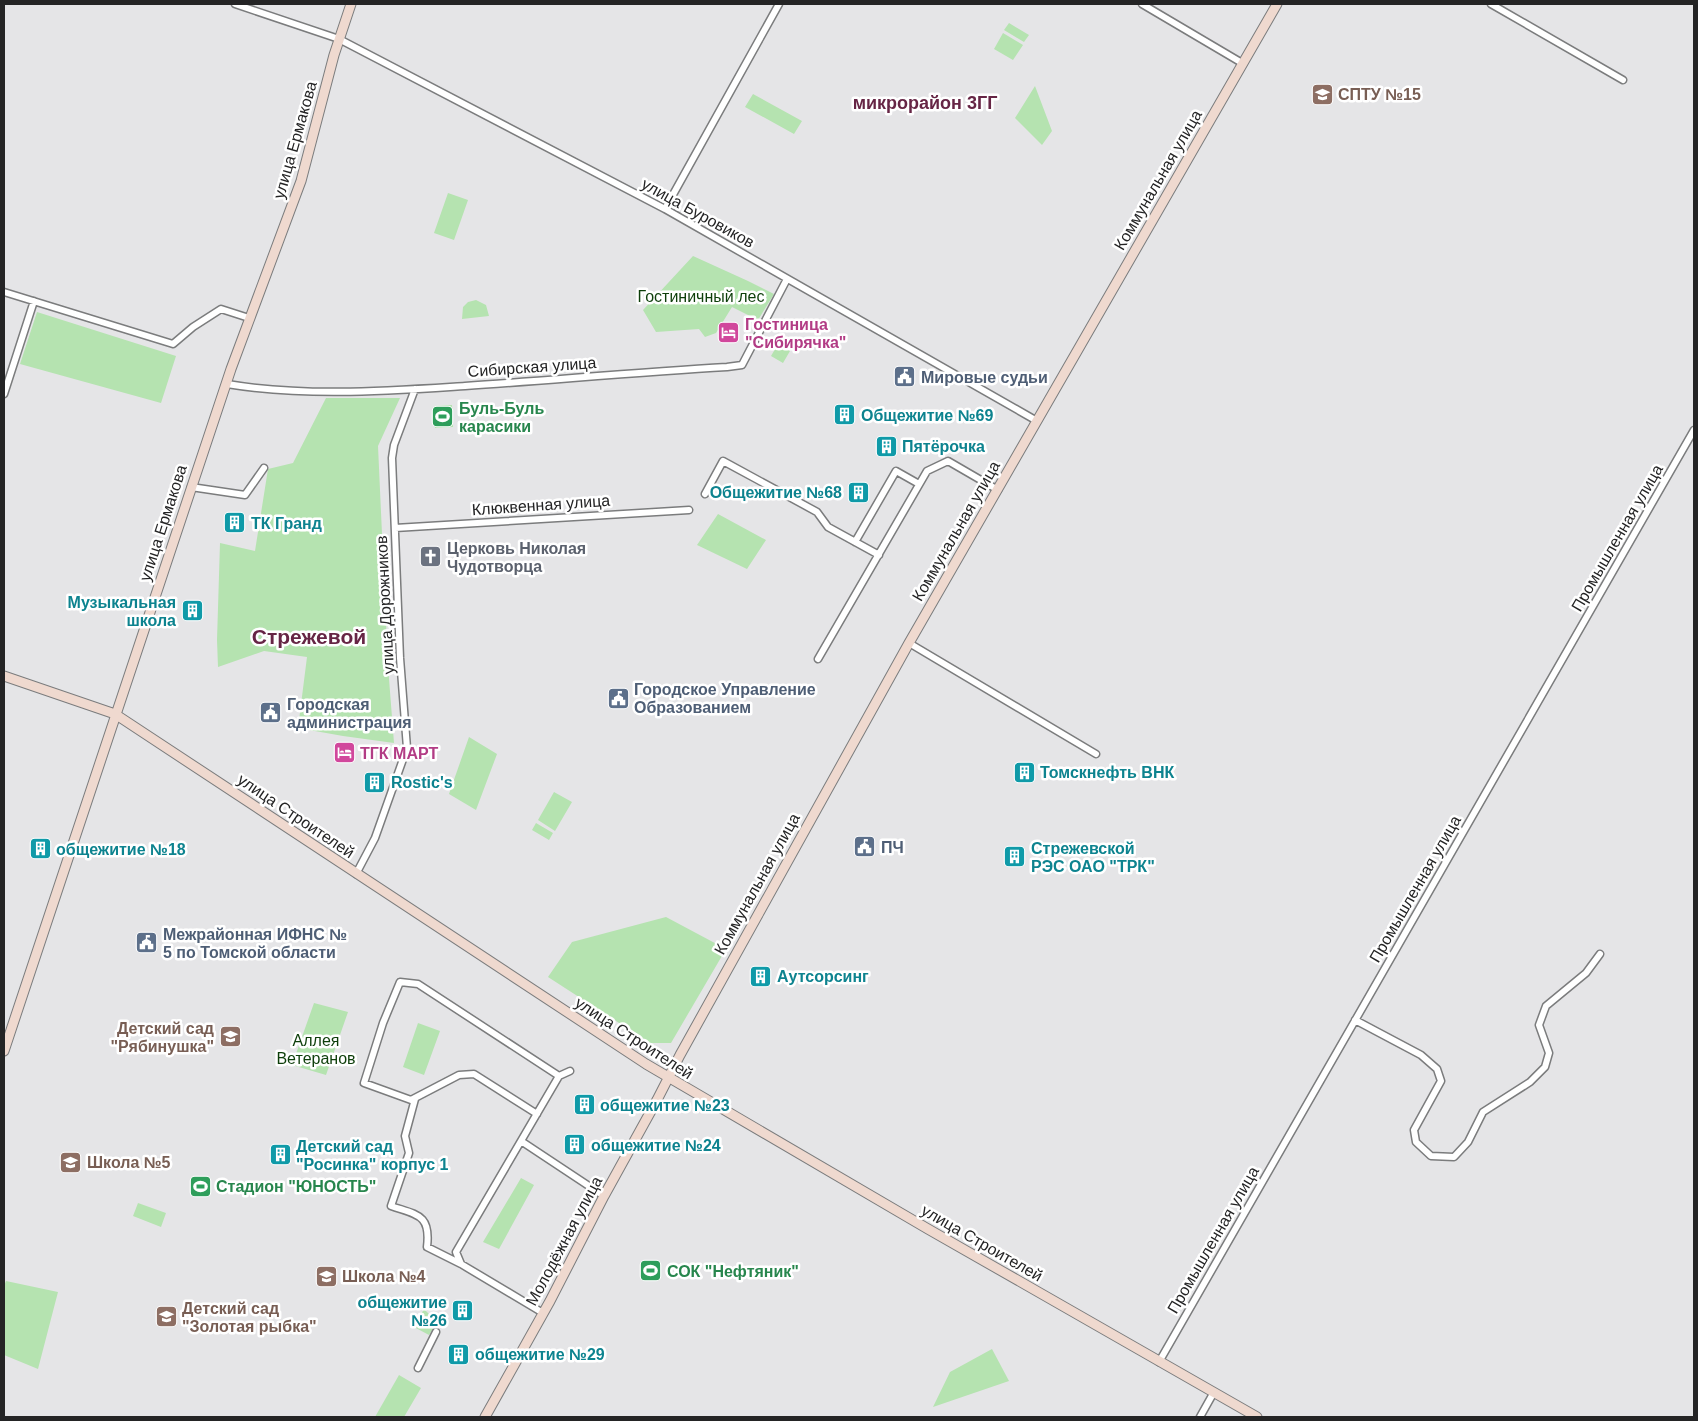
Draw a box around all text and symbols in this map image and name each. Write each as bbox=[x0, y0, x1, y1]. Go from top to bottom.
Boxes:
street label: улица Ермакова bbox=[270, 79, 320, 201]
school or university icon: СПТУ №15 bbox=[1310, 82, 1334, 106]
place label: СПТУ №15 bbox=[1338, 86, 1421, 103]
district label: микрорайон 3ГГ bbox=[853, 93, 997, 113]
street label: Коммунальная улица bbox=[1111, 107, 1205, 253]
street label: улица Буровиков bbox=[639, 175, 757, 251]
park label: Гостиничный лес bbox=[638, 288, 764, 305]
place label: Гостиница "Сибирячка" bbox=[745, 316, 846, 351]
hotel icon: Гостиница "Сибирячка" bbox=[717, 321, 741, 345]
street label: Сибирская улица bbox=[467, 354, 597, 380]
public building icon: Мировые судьи bbox=[893, 365, 917, 389]
place label: Мировые судьи bbox=[921, 369, 1048, 386]
place label: Буль-Буль карасики bbox=[459, 400, 544, 435]
building icon: Общежитие №69 bbox=[833, 403, 857, 427]
sports icon: Буль-Буль карасики bbox=[431, 405, 455, 429]
place label: Общежитие №69 bbox=[861, 407, 993, 424]
building icon: Пятёрочка bbox=[874, 434, 898, 458]
place label: Пятёрочка bbox=[902, 438, 985, 455]
street label: Коммунальная улица bbox=[909, 458, 1003, 604]
street label: Промышленная улица bbox=[1568, 462, 1666, 614]
street label: улица Ермакова bbox=[136, 463, 190, 583]
building icon: Общежитие №68 bbox=[846, 480, 870, 504]
place label: Общежитие №68 bbox=[710, 484, 842, 501]
street label: Клюквенная улица bbox=[471, 492, 611, 518]
building icon: ТК Гранд bbox=[223, 511, 247, 535]
place label: ТК Гранд bbox=[251, 515, 322, 532]
street label: улица Дорожников bbox=[373, 535, 397, 675]
place label: Церковь Николая Чудотворца bbox=[447, 540, 586, 575]
church icon: Церковь Николая Чудотворца bbox=[419, 545, 443, 569]
place label: Музыкальная школа bbox=[68, 594, 176, 629]
building icon: Музыкальная школа bbox=[180, 599, 204, 623]
district label: Стрежевой bbox=[252, 625, 366, 648]
place label: Городское Управление Образованием bbox=[634, 681, 816, 716]
public building icon: Городское Управление Образованием bbox=[606, 686, 630, 710]
place label: Городская администрация bbox=[287, 696, 412, 731]
public building icon: Городская администрация bbox=[259, 701, 283, 725]
hotel icon: ТГК МАРТ bbox=[332, 741, 356, 765]
place label: ТГК МАРТ bbox=[360, 745, 438, 762]
building icon: Томскнефть ВНК bbox=[1012, 760, 1036, 784]
place label: Томскнефть ВНК bbox=[1040, 764, 1174, 781]
building icon: Rostic's bbox=[363, 770, 387, 794]
street label: улица Строителей bbox=[235, 771, 357, 861]
place label: Rostic's bbox=[391, 774, 453, 791]
street label: Коммунальная улица bbox=[711, 810, 803, 957]
street label: Промышленная улица bbox=[1366, 813, 1464, 965]
public building icon: ПЧ bbox=[853, 835, 877, 859]
building icon: общежитие №18 bbox=[28, 837, 52, 861]
place label: ПЧ bbox=[881, 839, 904, 856]
place label: Стрежевской РЭС ОАО "ТРК" bbox=[1031, 840, 1155, 875]
place label: общежитие №18 bbox=[56, 841, 186, 858]
building icon: Стрежевской РЭС ОАО "ТРК" bbox=[1003, 845, 1027, 869]
place label: Межрайонная ИФНС № 5 по Томской области bbox=[163, 926, 347, 961]
public building icon: Межрайонная ИФНС № 5 по Томской области bbox=[135, 931, 159, 955]
building icon: Аутсорсинг bbox=[749, 964, 773, 988]
place label: Аутсорсинг bbox=[777, 968, 869, 985]
street label: улица Строителей bbox=[572, 994, 696, 1082]
place label: Детский сад "Рябинушка" bbox=[111, 1020, 214, 1055]
school or university icon: Детский сад "Рябинушка" bbox=[218, 1025, 242, 1049]
park label: Аллея Ветеранов bbox=[276, 1032, 356, 1067]
building icon: общежитие №23 bbox=[572, 1093, 596, 1117]
place label: общежитие №23 bbox=[600, 1097, 730, 1114]
building icon: общежитие №24 bbox=[563, 1133, 587, 1157]
place label: общежитие №24 bbox=[591, 1137, 721, 1154]
place label: Детский сад "Росинка" корпус 1 bbox=[296, 1138, 449, 1173]
building icon: Детский сад "Росинка" корпус 1 bbox=[268, 1143, 292, 1167]
school or university icon: Школа №5 bbox=[59, 1150, 83, 1174]
place label: Школа №5 bbox=[87, 1154, 171, 1171]
street label: Промышленная улица bbox=[1164, 1164, 1262, 1316]
street label: Молодёжная улица bbox=[523, 1173, 605, 1309]
sports icon: Стадион "ЮНОСТЬ" bbox=[188, 1174, 212, 1198]
place label: Стадион "ЮНОСТЬ" bbox=[216, 1178, 376, 1195]
street label: улица Строителей bbox=[919, 1201, 1045, 1285]
sports icon: СОК "Нефтяник" bbox=[639, 1259, 663, 1283]
place label: СОК "Нефтяник" bbox=[667, 1263, 799, 1280]
school or university icon: Школа №4 bbox=[314, 1264, 338, 1288]
place label: Школа №4 bbox=[342, 1268, 426, 1285]
place label: общежитие №26 bbox=[357, 1294, 447, 1329]
building icon: общежитие №26 bbox=[451, 1299, 475, 1323]
place label: Детский сад "Золотая рыбка" bbox=[182, 1300, 317, 1335]
school or university icon: Детский сад "Золотая рыбка" bbox=[154, 1305, 178, 1329]
building icon: общежитие №29 bbox=[447, 1342, 471, 1366]
place label: общежитие №29 bbox=[475, 1346, 605, 1363]

